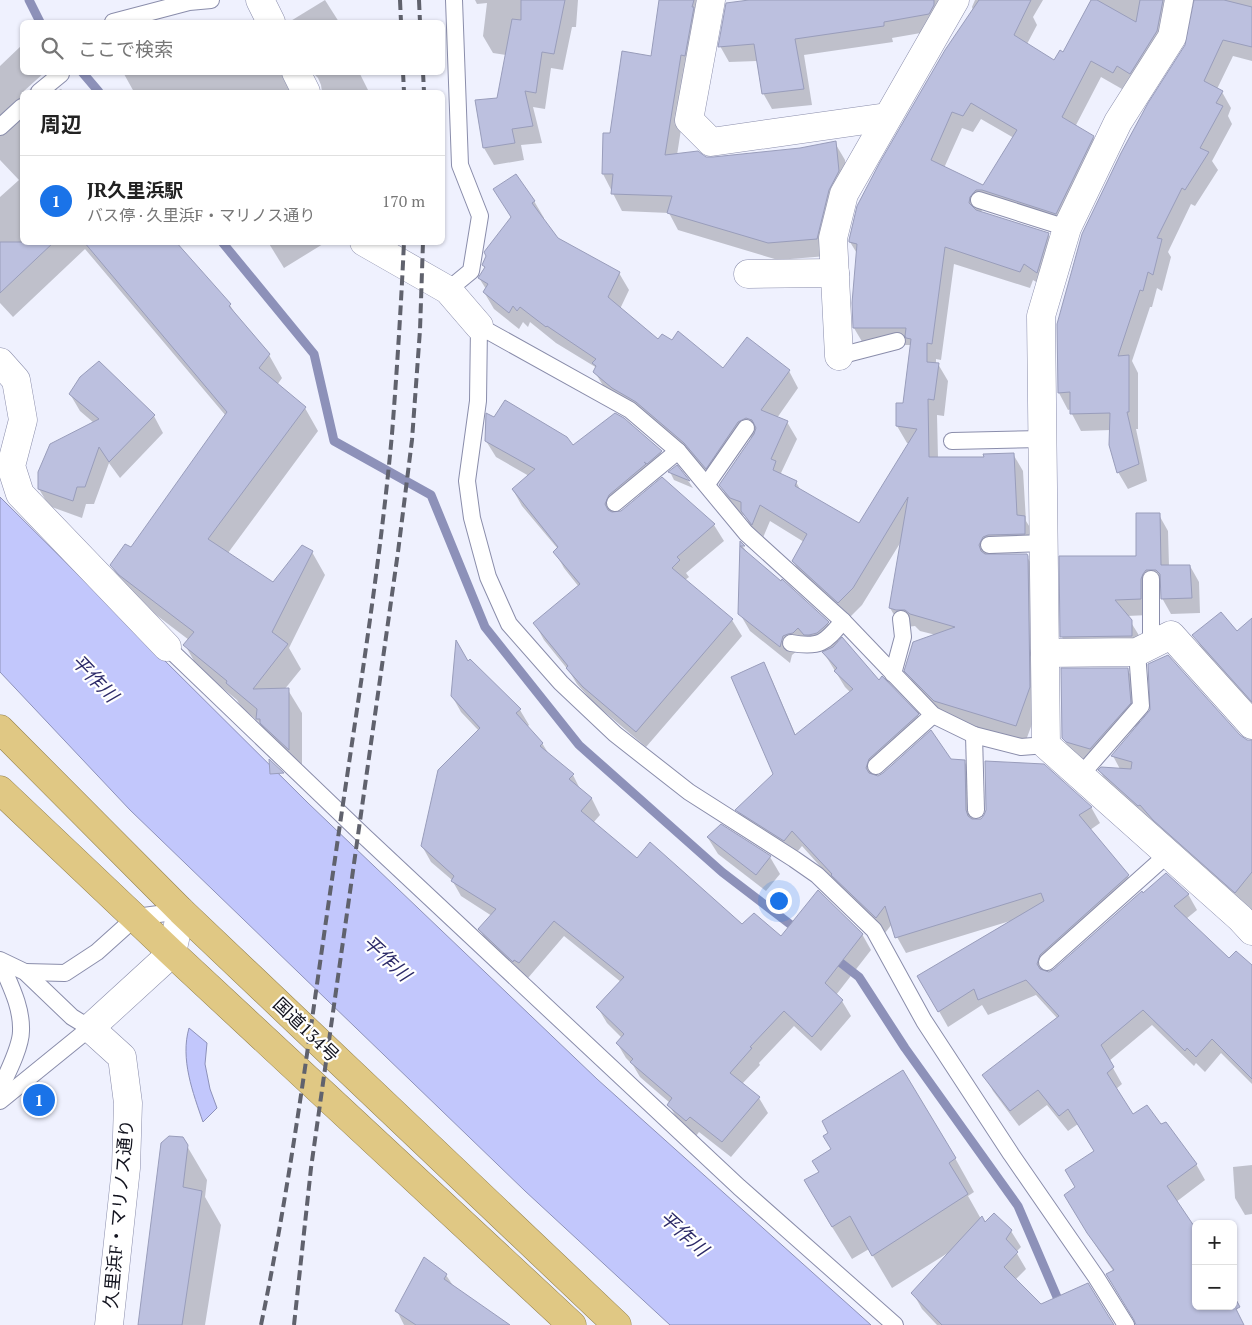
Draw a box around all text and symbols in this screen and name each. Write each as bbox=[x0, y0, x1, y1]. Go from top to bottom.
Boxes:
search box bbox=[20, 20, 445, 75]
icon: search bbox=[38, 34, 66, 62]
text: ここで検索 bbox=[78, 36, 173, 61]
text: 周辺 bbox=[40, 110, 82, 138]
text: JR久里浜駅 bbox=[87, 177, 183, 202]
text: 1 bbox=[51, 190, 61, 212]
text: 170 m bbox=[382, 190, 425, 212]
text: バス停 · 久里浜F・マリノス通り bbox=[87, 204, 315, 226]
water label: 平作川 bbox=[67, 648, 126, 708]
your location bbox=[766, 888, 792, 914]
water label: 平作川 bbox=[358, 929, 418, 988]
street label: 国道134号 bbox=[269, 992, 345, 1067]
pin: 1 bbox=[23, 1081, 55, 1119]
street label: 久里浜F・マリノス通り bbox=[98, 1118, 138, 1309]
water label: 平作川 bbox=[655, 1204, 715, 1262]
map controls bbox=[1192, 1220, 1237, 1310]
button: + bbox=[1192, 1220, 1237, 1265]
button: − bbox=[1192, 1265, 1237, 1310]

